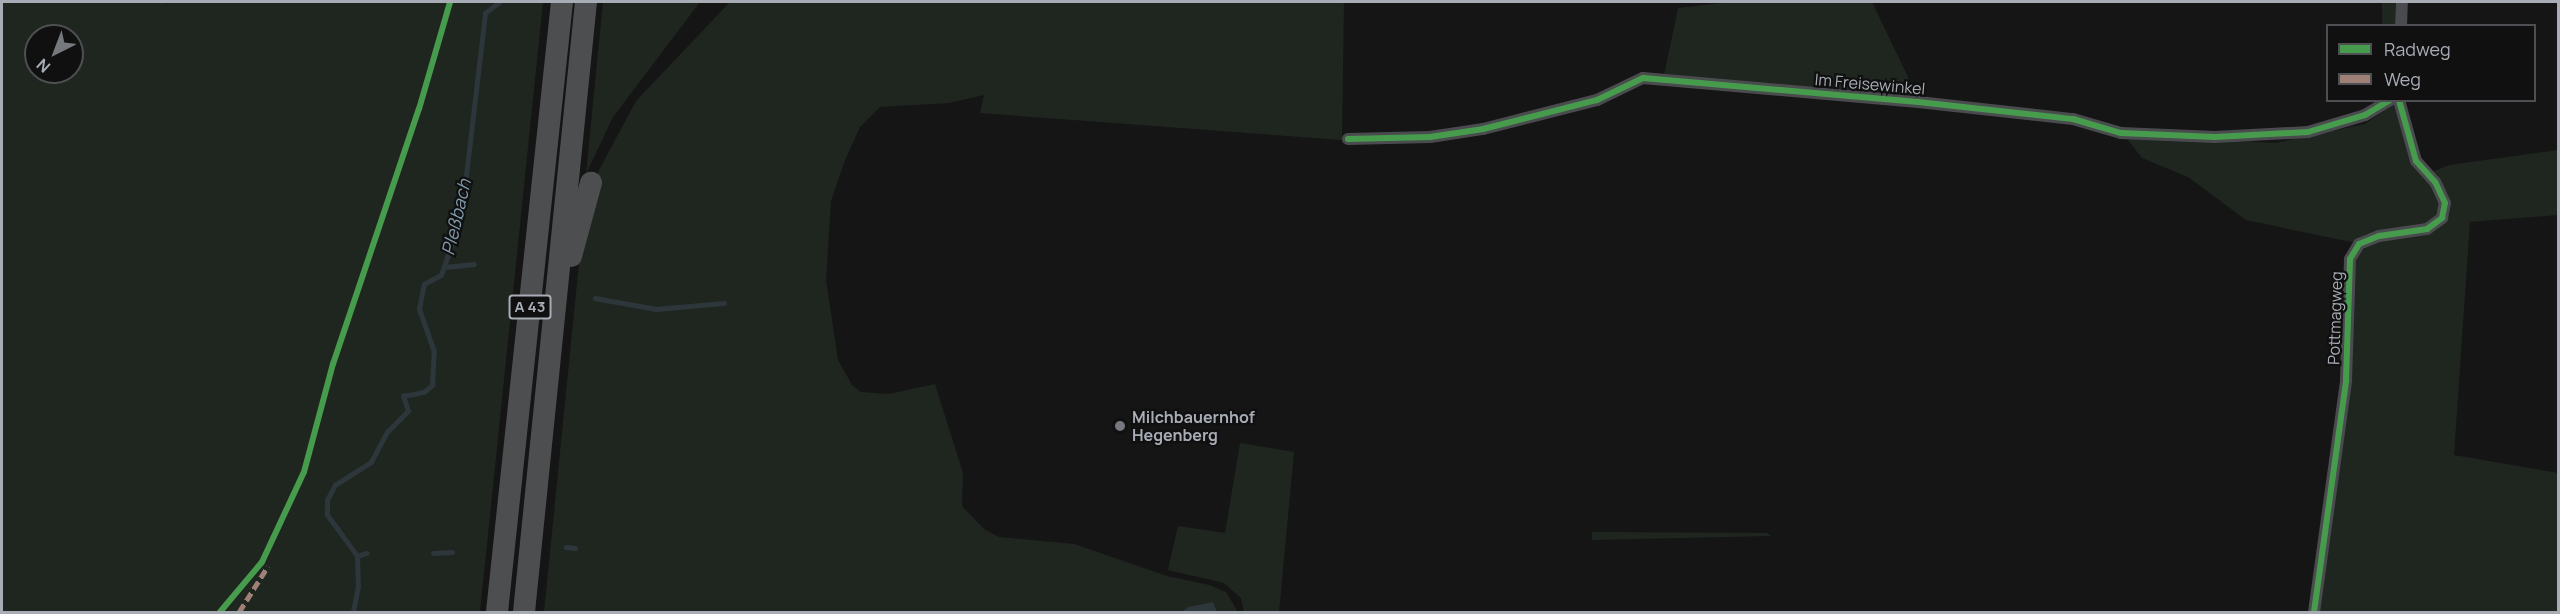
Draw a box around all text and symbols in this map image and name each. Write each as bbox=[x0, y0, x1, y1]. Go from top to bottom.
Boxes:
north arrow bbox=[24, 24, 84, 84]
legend bbox=[2326, 24, 2536, 102]
text: Radweg bbox=[2384, 37, 2451, 61]
text: N bbox=[32, 54, 55, 78]
text: Weg bbox=[2384, 67, 2421, 91]
street label: Im Freisewinkel bbox=[1814, 70, 1926, 98]
water label: Pleßbach bbox=[437, 177, 475, 257]
street label: Pottmagweg bbox=[2324, 271, 2346, 365]
road number: A 43 bbox=[508, 295, 552, 319]
place label: Milchbauernhof Hegenberg bbox=[1132, 407, 1255, 445]
marker: Milchbauernhof Hegenberg bbox=[1113, 419, 1127, 433]

